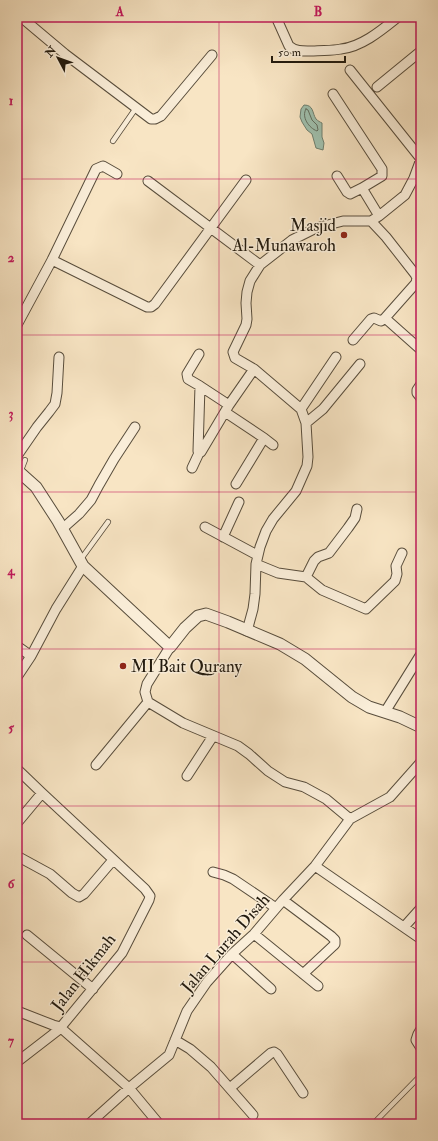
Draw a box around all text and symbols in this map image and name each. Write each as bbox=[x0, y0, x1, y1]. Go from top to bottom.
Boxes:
text: A bbox=[115, 4, 125, 20]
text: B bbox=[314, 4, 322, 20]
north arrow bbox=[38, 38, 78, 78]
scale bar bbox=[272, 38, 345, 64]
text: N bbox=[42, 43, 60, 61]
text: 50 m bbox=[278, 45, 302, 60]
text: 1 bbox=[9, 93, 14, 109]
place label: Masjid Al-Munawaroh bbox=[231, 215, 337, 256]
marker: Masjid Al-Munawaroh bbox=[339, 230, 349, 240]
text: 2 bbox=[8, 250, 15, 266]
text: 3 bbox=[9, 406, 14, 422]
text: 4 bbox=[6, 563, 15, 579]
place label: MI Bait Qurany bbox=[131, 656, 243, 678]
marker: MI Bait Qurany bbox=[118, 661, 128, 671]
text: 5 bbox=[8, 720, 14, 736]
text: 6 bbox=[8, 876, 16, 892]
street label: Jalan Lurah Disah bbox=[176, 889, 275, 999]
street label: Jalan Hikmah bbox=[46, 929, 121, 1017]
text: 7 bbox=[8, 1033, 15, 1049]

